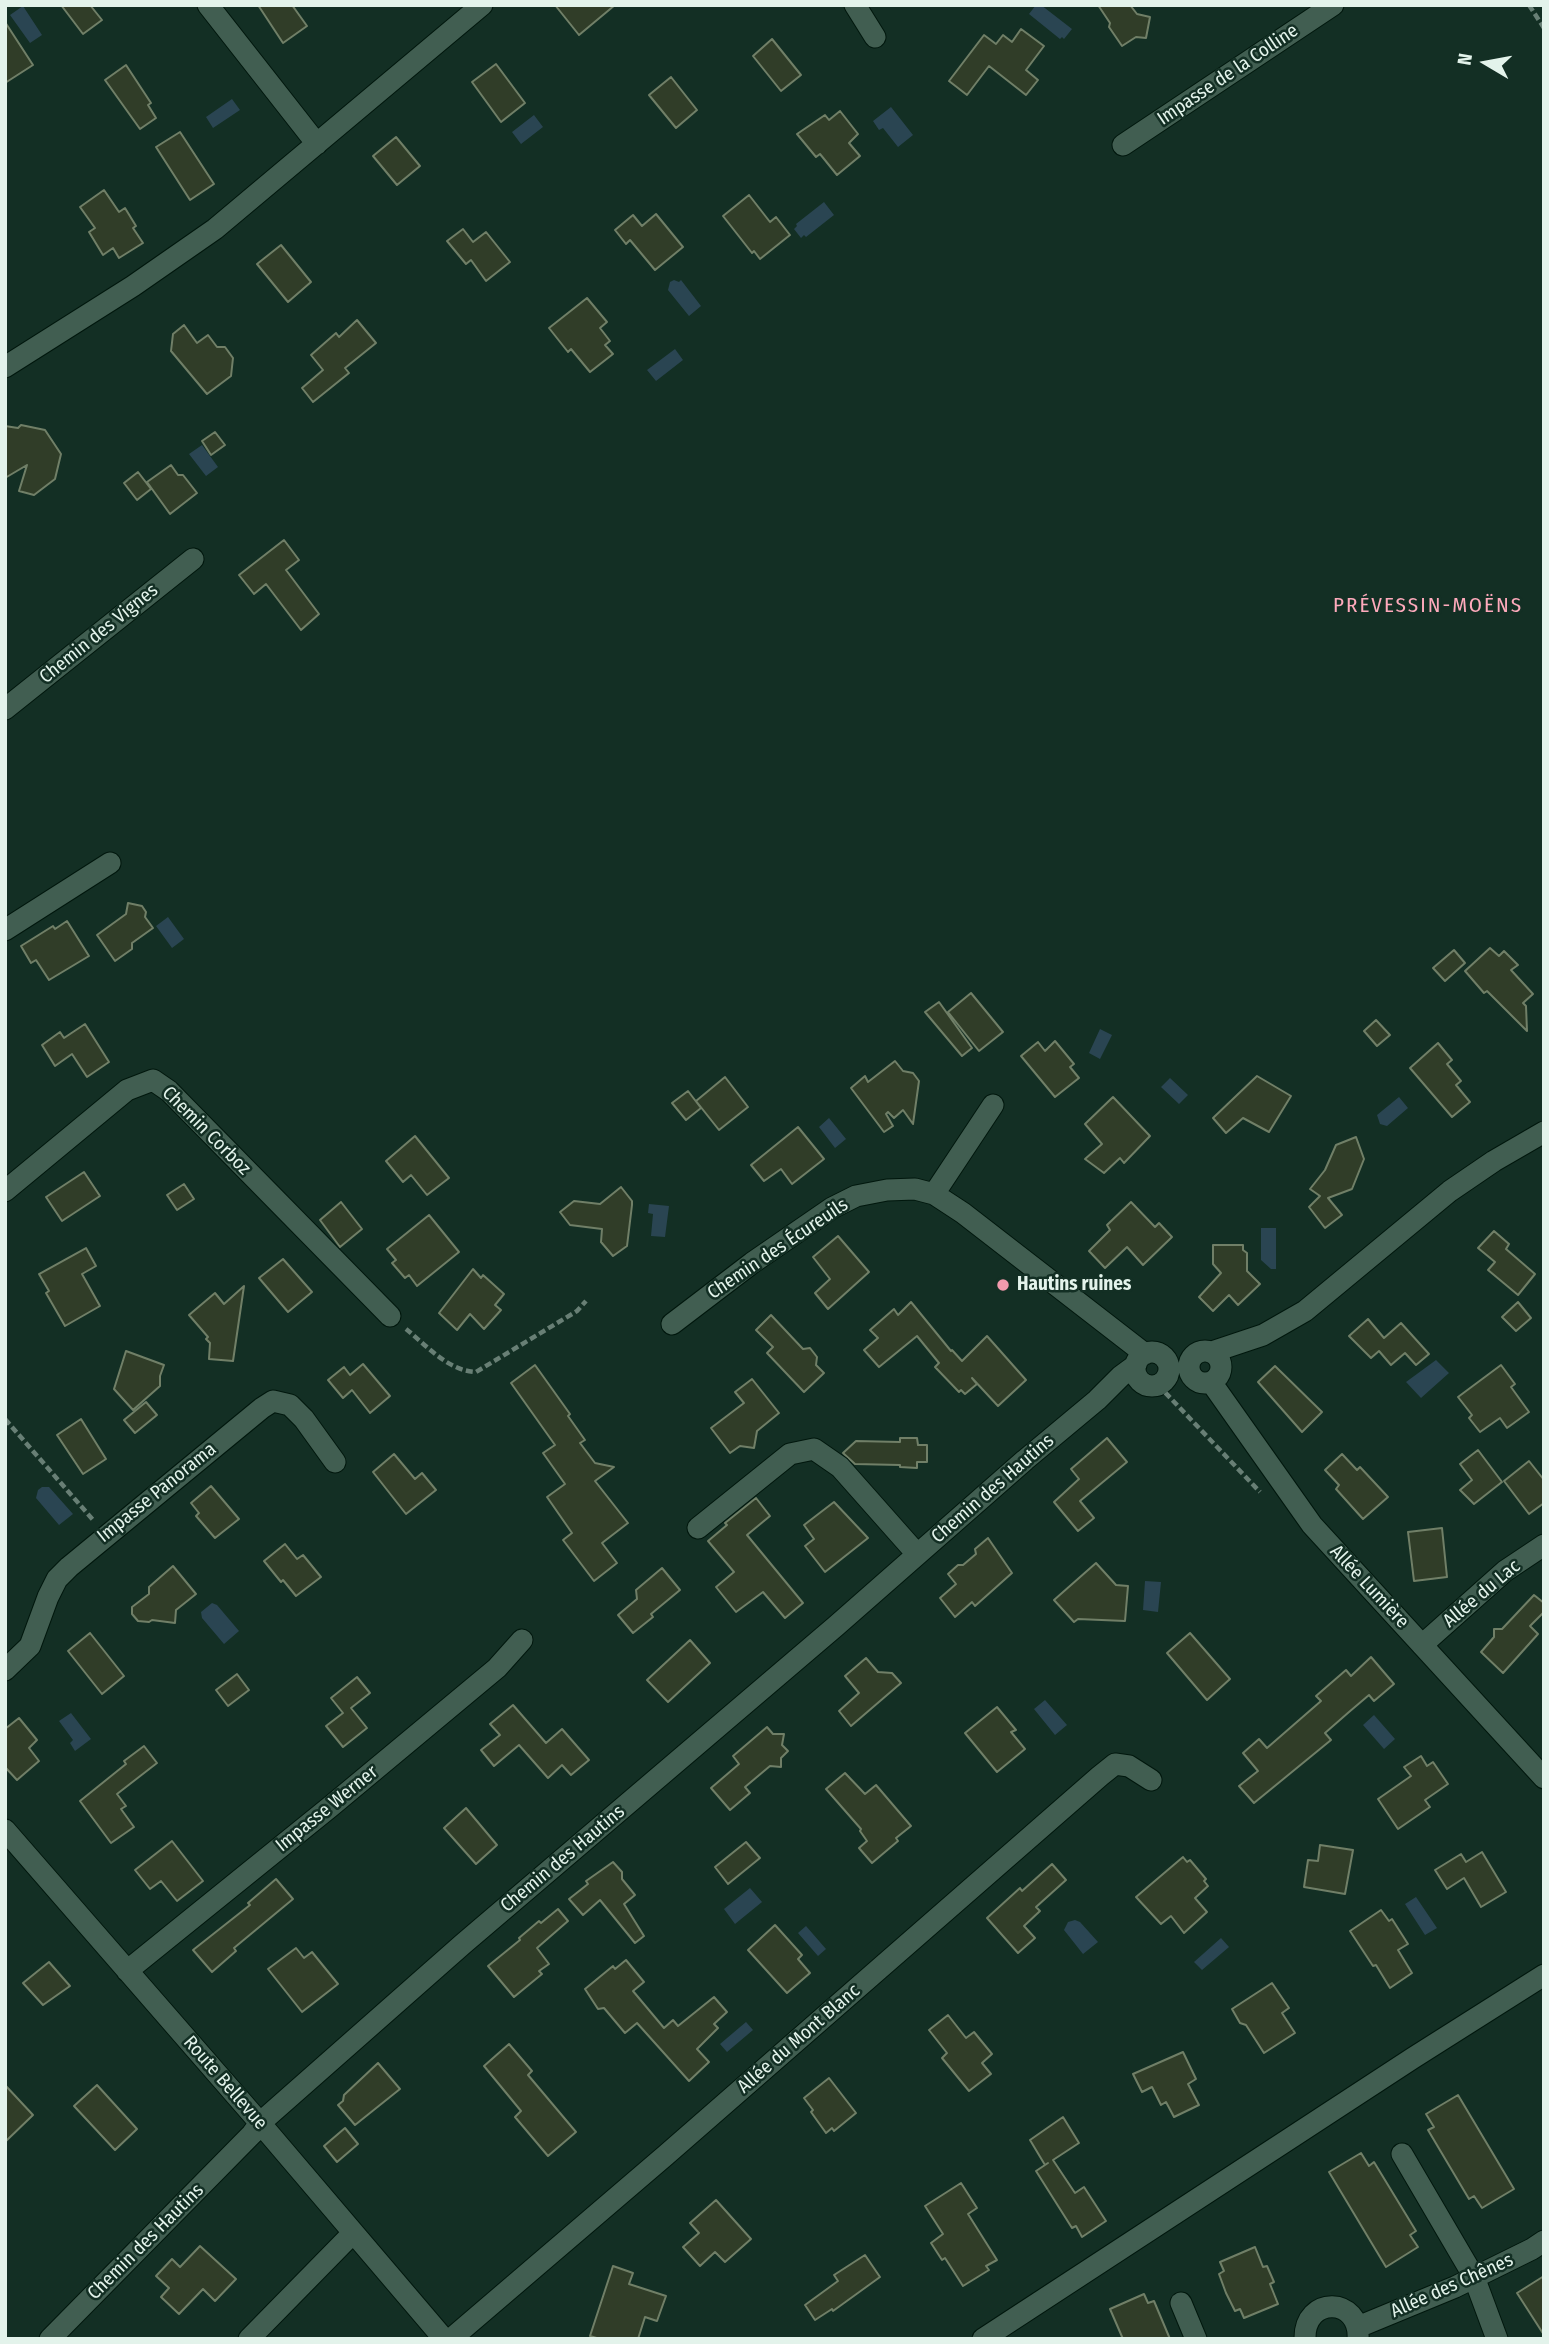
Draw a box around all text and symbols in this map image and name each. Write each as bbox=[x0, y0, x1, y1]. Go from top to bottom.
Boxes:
street label: Impasse de la Colline bbox=[1153, 19, 1303, 131]
north arrow bbox=[1451, 28, 1521, 98]
text: N bbox=[1453, 52, 1477, 67]
street label: Chemin des Vignes bbox=[35, 579, 163, 689]
district label: PRÉVESSIN-MOËNS bbox=[1335, 593, 1521, 619]
street label: Chemin Corboz bbox=[157, 1082, 255, 1180]
street label: Chemin des Écureuils bbox=[703, 1194, 853, 1304]
place label: Hautins ruines bbox=[1017, 1274, 1131, 1296]
marker: Hautins ruines bbox=[995, 1277, 1011, 1293]
street label: Chemin des Hautins bbox=[927, 1430, 1059, 1548]
street label: Impasse Panorama bbox=[93, 1438, 221, 1548]
street label: Allée Lumière bbox=[1325, 1541, 1413, 1633]
street label: Allée du Lac bbox=[1439, 1555, 1525, 1633]
street label: Impasse Werner bbox=[271, 1761, 383, 1857]
street label: Chemin des Hautins bbox=[496, 1801, 630, 1917]
street label: Allée du Mont Blanc bbox=[733, 1980, 865, 2098]
street label: Route Bellevue bbox=[178, 2032, 272, 2134]
street label: Chemin des Hautins bbox=[83, 2179, 209, 2305]
street label: Allée des Chênes bbox=[1387, 2249, 1517, 2323]

